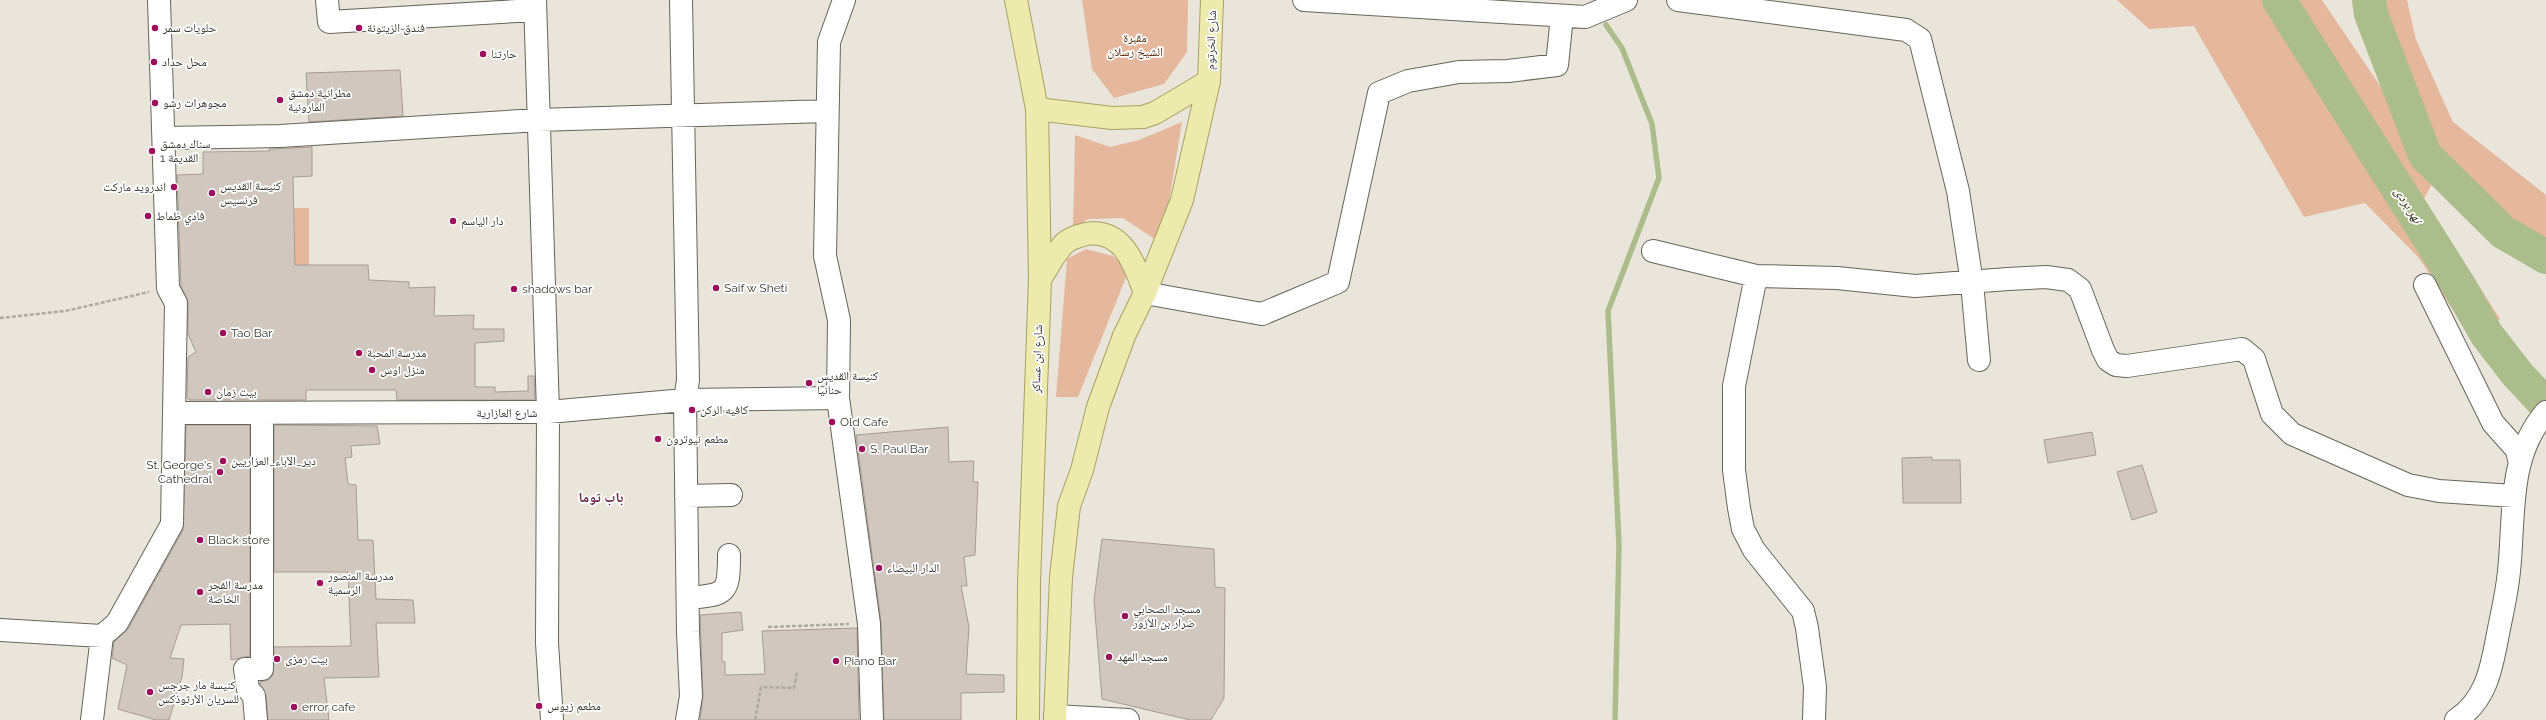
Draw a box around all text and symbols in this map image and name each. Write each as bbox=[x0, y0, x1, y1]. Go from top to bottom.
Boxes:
street label: شارع الخرتوم bbox=[1203, 10, 1220, 70]
place label: حلويات سمر bbox=[162, 21, 217, 35]
place label: فندق الزيتونة bbox=[367, 21, 425, 35]
marker: حلويات سمر bbox=[150, 23, 160, 33]
marker: فندق الزيتونة bbox=[354, 23, 364, 33]
park label: مقبرة الشيخ رسلان bbox=[1107, 31, 1163, 59]
place label: حارتنا bbox=[491, 47, 517, 61]
marker: حارتنا bbox=[478, 49, 488, 59]
place label: محل حداد bbox=[162, 55, 207, 69]
marker: محل حداد bbox=[149, 57, 159, 67]
place label: مطرانية دمشق المارونية bbox=[288, 86, 351, 114]
marker: مطرانية دمشق المارونية bbox=[275, 95, 285, 105]
place label: مجوهرات رشو bbox=[163, 96, 226, 110]
marker: مجوهرات رشو bbox=[150, 98, 160, 108]
place label: سناك دمشق القديمة 1 bbox=[160, 137, 210, 165]
marker: سناك دمشق القديمة 1 bbox=[147, 146, 157, 156]
place label: كنيسة القديس فرنسيس bbox=[220, 179, 281, 207]
place label: اندرويد ماركت bbox=[103, 180, 166, 194]
marker: اندرويد ماركت bbox=[169, 182, 179, 192]
water label: نهر بردى bbox=[2391, 185, 2427, 228]
marker: كنيسة القديس فرنسيس bbox=[207, 188, 217, 198]
place label: فادي ظماط bbox=[156, 209, 205, 226]
marker: فادي ظماط bbox=[143, 211, 153, 221]
place label: دار الياسم bbox=[461, 214, 504, 229]
marker: دار الياسم bbox=[448, 216, 458, 226]
place label: Saif w Sheti bbox=[724, 281, 787, 295]
place label: shadows bar bbox=[522, 282, 593, 296]
marker: Saif w Sheti bbox=[711, 283, 721, 293]
marker: shadows bar bbox=[509, 284, 519, 294]
street label: شارع ابن عساكر bbox=[1029, 324, 1046, 395]
place label: Tao Bar bbox=[231, 326, 273, 340]
marker: Tao Bar bbox=[218, 328, 228, 338]
place label: مدرسة المحبة bbox=[367, 346, 426, 360]
marker: مدرسة المحبة bbox=[354, 348, 364, 358]
place label: منزل اوس bbox=[380, 363, 425, 377]
marker: منزل اوس bbox=[367, 365, 377, 375]
place label: كنيسة القديس حنانيا bbox=[817, 369, 878, 397]
marker: كنيسة القديس حنانيا bbox=[804, 378, 814, 388]
place label: بيت زمان bbox=[216, 385, 257, 399]
marker: بيت زمان bbox=[203, 387, 213, 397]
place label: كافيه الركن bbox=[700, 403, 748, 417]
marker: كافيه الركن bbox=[687, 405, 697, 415]
street label: شارع العازارية bbox=[477, 406, 538, 421]
place label: Old Cafe bbox=[840, 415, 888, 429]
marker: Old Cafe bbox=[827, 417, 837, 427]
place label: مطعم نيوترون bbox=[666, 432, 728, 447]
marker: مطعم نيوترون bbox=[653, 434, 663, 444]
place label: S. Paul Bar bbox=[870, 442, 929, 456]
marker: S. Paul Bar bbox=[857, 444, 867, 454]
place label: دير_الآباء_العزاريين bbox=[231, 454, 316, 468]
marker: دير_الآباء_العزاريين bbox=[218, 456, 228, 466]
place label: St. George's Cathedral bbox=[146, 458, 213, 486]
marker: St. George's Cathedral bbox=[215, 467, 225, 477]
district label: باب توما bbox=[579, 489, 624, 506]
place label: Black store bbox=[208, 533, 270, 547]
marker: Black store bbox=[195, 535, 205, 545]
place label: الدار البيضاء bbox=[887, 561, 940, 575]
marker: الدار البيضاء bbox=[874, 563, 884, 573]
place label: مدرسة المنصور الرسمية bbox=[327, 569, 394, 597]
place label: مدرسة الفجر الخاصة bbox=[207, 578, 263, 606]
marker: مدرسة المنصور الرسمية bbox=[315, 578, 325, 588]
marker: مدرسة الفجر الخاصة bbox=[195, 587, 205, 597]
place label: مسجد الصحابي ضرار بن الأزور bbox=[1132, 602, 1200, 630]
marker: مسجد الصحابي ضرار بن الأزور bbox=[1120, 611, 1130, 621]
place label: مسجد المهد bbox=[1117, 650, 1168, 664]
place label: بيت رمزى bbox=[285, 652, 328, 666]
marker: مسجد المهد bbox=[1104, 652, 1114, 662]
marker: بيت رمزى bbox=[272, 654, 282, 664]
place label: Piano Bar bbox=[844, 654, 897, 668]
marker: Piano Bar bbox=[831, 656, 841, 666]
place label: كنيسة مار جرجس للسريان الأرثوذكس bbox=[158, 678, 239, 706]
marker: كنيسة مار جرجس للسريان الأرثوذكس bbox=[145, 687, 155, 697]
place label: مطعم زيوس bbox=[547, 699, 601, 714]
place label: error cafe bbox=[302, 700, 355, 714]
marker: مطعم زيوس bbox=[534, 701, 544, 711]
marker: error cafe bbox=[289, 702, 299, 712]

